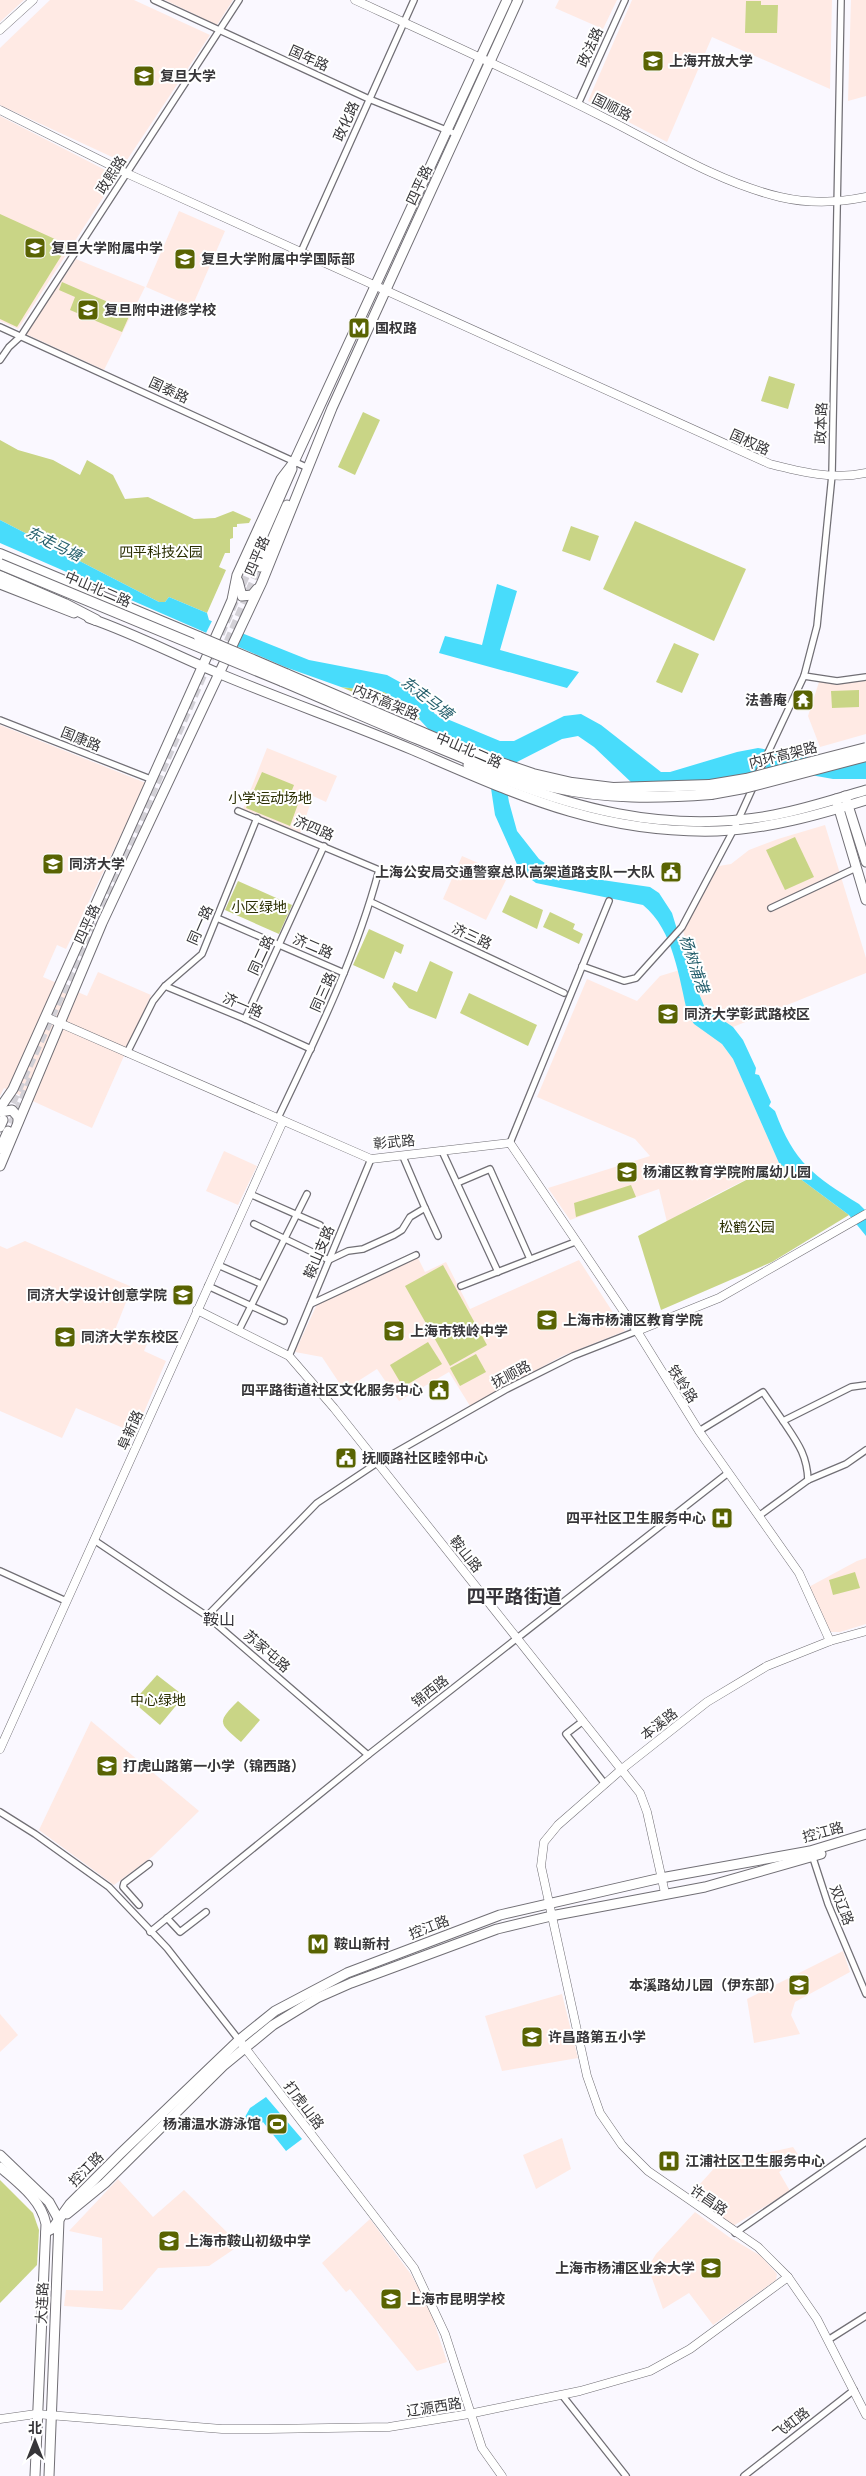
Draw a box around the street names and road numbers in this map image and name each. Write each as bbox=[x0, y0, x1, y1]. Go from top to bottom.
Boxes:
street label: 政法路 bbox=[574, 25, 606, 69]
street label: 国年路 bbox=[287, 42, 331, 74]
street label: 国顺路 bbox=[590, 90, 634, 124]
street label: 政化路 bbox=[330, 99, 362, 143]
street label: 政熙路 bbox=[93, 153, 129, 197]
street label: 四平路 bbox=[403, 163, 435, 207]
street label: 国泰路 bbox=[147, 374, 191, 406]
street label: 政本路 bbox=[812, 402, 830, 444]
street label: 国权路 bbox=[728, 426, 772, 458]
street label: 四平路 bbox=[241, 534, 273, 578]
street label: 中山北二路 bbox=[63, 568, 133, 610]
street label: 内环高架路 bbox=[351, 681, 421, 723]
street label: 国康路 bbox=[59, 724, 103, 754]
street label: 中山北二路 bbox=[434, 729, 504, 771]
street label: 内环高架路 bbox=[747, 739, 819, 771]
street label: 济四路 bbox=[292, 812, 336, 844]
street label: 四平路 bbox=[71, 902, 103, 946]
street label: 同一路 bbox=[184, 903, 216, 947]
street label: 济三路 bbox=[450, 920, 494, 952]
street label: 济二路 bbox=[291, 930, 335, 962]
street label: 同二路 bbox=[245, 933, 277, 977]
street label: 同三路 bbox=[307, 970, 339, 1014]
street label: 济一路 bbox=[221, 989, 265, 1021]
street label: 彰武路 bbox=[372, 1132, 416, 1152]
street label: 鞍山支路 bbox=[301, 1223, 337, 1281]
street label: 抚顺路 bbox=[489, 1357, 533, 1391]
street label: 铁岭路 bbox=[665, 1362, 701, 1406]
street label: 阜新路 bbox=[114, 1408, 146, 1452]
street label: 鞍山路 bbox=[447, 1533, 485, 1575]
street label: 苏家屯路 bbox=[241, 1627, 293, 1675]
street label: 锦西路 bbox=[409, 1672, 451, 1710]
street label: 本溪路 bbox=[638, 1705, 680, 1743]
street label: 控江路 bbox=[801, 1819, 845, 1845]
street label: 双辽路 bbox=[827, 1883, 857, 1927]
street label: 控江路 bbox=[407, 1912, 451, 1942]
street label: 打虎山路 bbox=[281, 2078, 327, 2132]
street label: 控江路 bbox=[65, 2148, 107, 2190]
street label: 许昌路 bbox=[687, 2181, 731, 2219]
street label: 大连路 bbox=[33, 2282, 51, 2324]
street label: 辽源西路 bbox=[405, 2395, 463, 2419]
street label: 飞虹路 bbox=[770, 2404, 812, 2442]

